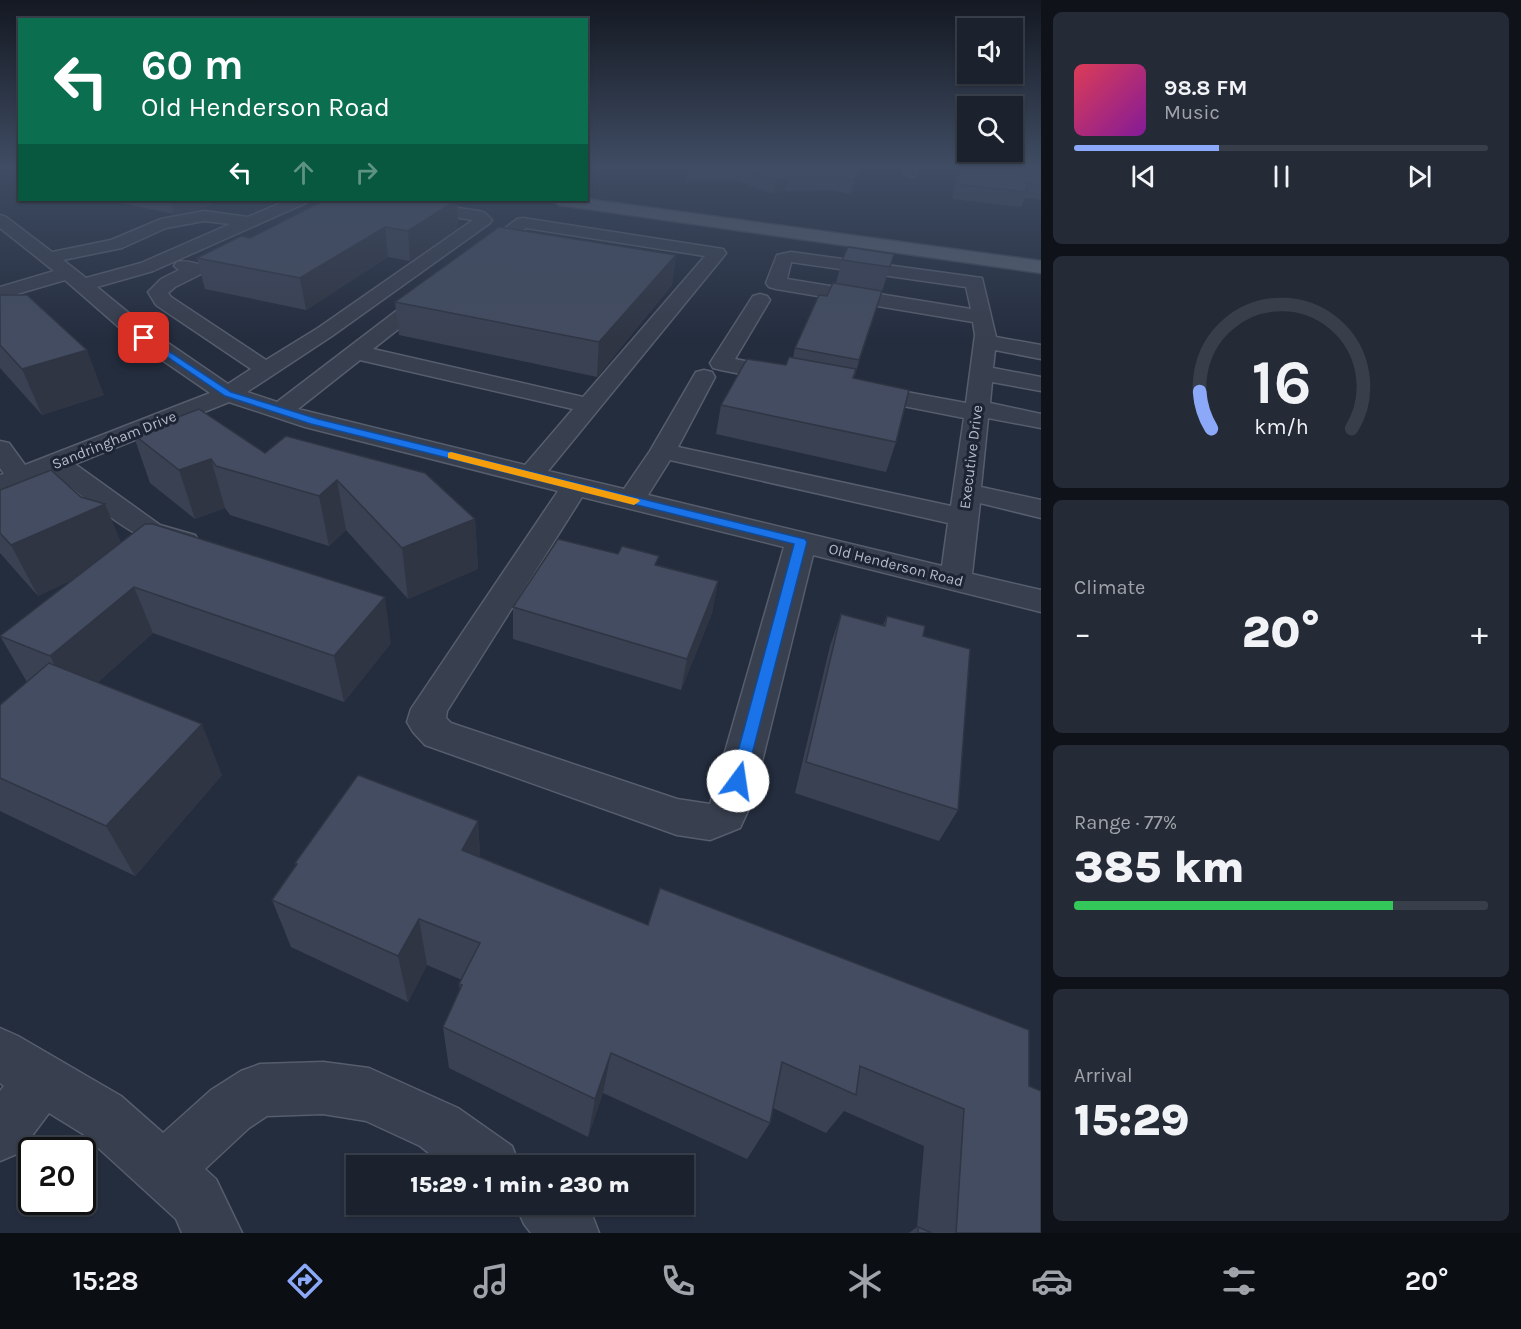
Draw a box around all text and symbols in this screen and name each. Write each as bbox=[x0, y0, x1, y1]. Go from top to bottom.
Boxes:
map controls bbox=[957, 18, 1023, 162]
button: sound bbox=[957, 18, 1023, 84]
text: 60 m bbox=[141, 40, 244, 90]
icon: left bbox=[42, 42, 120, 120]
text: 98.8 FM bbox=[1164, 75, 1247, 101]
text: Old Henderson Road bbox=[141, 91, 390, 123]
button: search bbox=[957, 96, 1023, 162]
text: Music bbox=[1164, 101, 1220, 124]
icon: left bbox=[224, 156, 257, 189]
icon: ahead bbox=[287, 156, 320, 189]
icon: right bbox=[350, 156, 383, 189]
icon: previous bbox=[1127, 160, 1160, 193]
icon: pause bbox=[1265, 160, 1298, 193]
icon: next bbox=[1403, 160, 1436, 193]
pin bbox=[118, 312, 169, 363]
icon: arrive bbox=[127, 321, 160, 354]
text: 16 bbox=[1251, 346, 1311, 419]
street label: Executive Drive bbox=[956, 404, 986, 510]
street label: Sandringham Drive bbox=[49, 407, 179, 473]
text: km/h bbox=[1254, 415, 1308, 440]
street label: Old Henderson Road bbox=[827, 540, 965, 590]
text: Climate bbox=[1074, 576, 1145, 599]
text: 20° bbox=[1242, 606, 1320, 658]
text: − bbox=[1074, 614, 1091, 652]
text: + bbox=[1471, 614, 1488, 652]
position arrow bbox=[706, 749, 770, 813]
text: Range · 77% bbox=[1074, 811, 1177, 834]
text: 385 km bbox=[1074, 841, 1245, 893]
text: Arrival bbox=[1074, 1064, 1133, 1087]
text: 15:29 bbox=[1074, 1094, 1190, 1146]
speed limit sign: 20 bbox=[18, 1137, 96, 1215]
text: 15:29 · 1 min · 230 m bbox=[410, 1172, 630, 1198]
icon: directions bbox=[284, 1260, 326, 1302]
icon: music bbox=[470, 1260, 512, 1302]
icon: phone bbox=[657, 1260, 699, 1302]
icon: climate bbox=[844, 1260, 886, 1302]
icon: car bbox=[1031, 1260, 1073, 1302]
icon: filters bbox=[1218, 1260, 1260, 1302]
text: 15:28 bbox=[72, 1265, 139, 1297]
text: 20° bbox=[1405, 1265, 1449, 1297]

